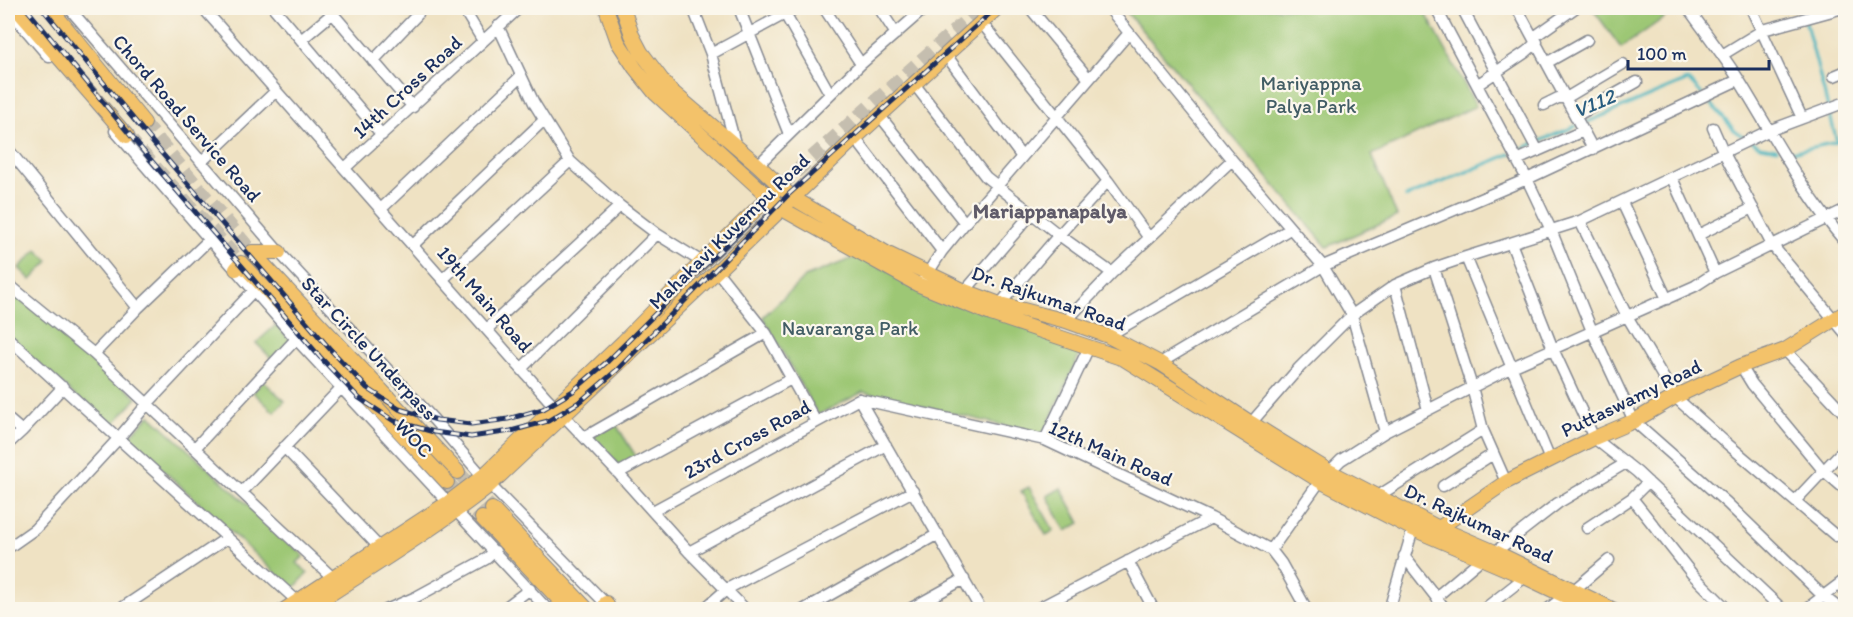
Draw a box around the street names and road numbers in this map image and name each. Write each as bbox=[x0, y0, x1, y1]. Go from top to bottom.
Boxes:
street label: Chord Road Service Road bbox=[108, 29, 267, 207]
street label: 14th Cross Road bbox=[347, 30, 467, 144]
street label: Mahakavi Kuvempu Road bbox=[643, 148, 815, 314]
street label: 19th Main Road bbox=[432, 241, 538, 357]
street label: Dr. Rajkumar Road bbox=[969, 260, 1130, 336]
street label: Star Circle Underpass bbox=[296, 271, 442, 425]
street label: Puttaswamy Road bbox=[1557, 354, 1705, 442]
street label: 23rd Cross Road bbox=[679, 394, 815, 484]
street label: WOC bbox=[390, 414, 438, 463]
street label: 12th Main Road bbox=[1045, 415, 1177, 491]
street label: Dr. Rajkumar Road bbox=[1401, 478, 1557, 568]

